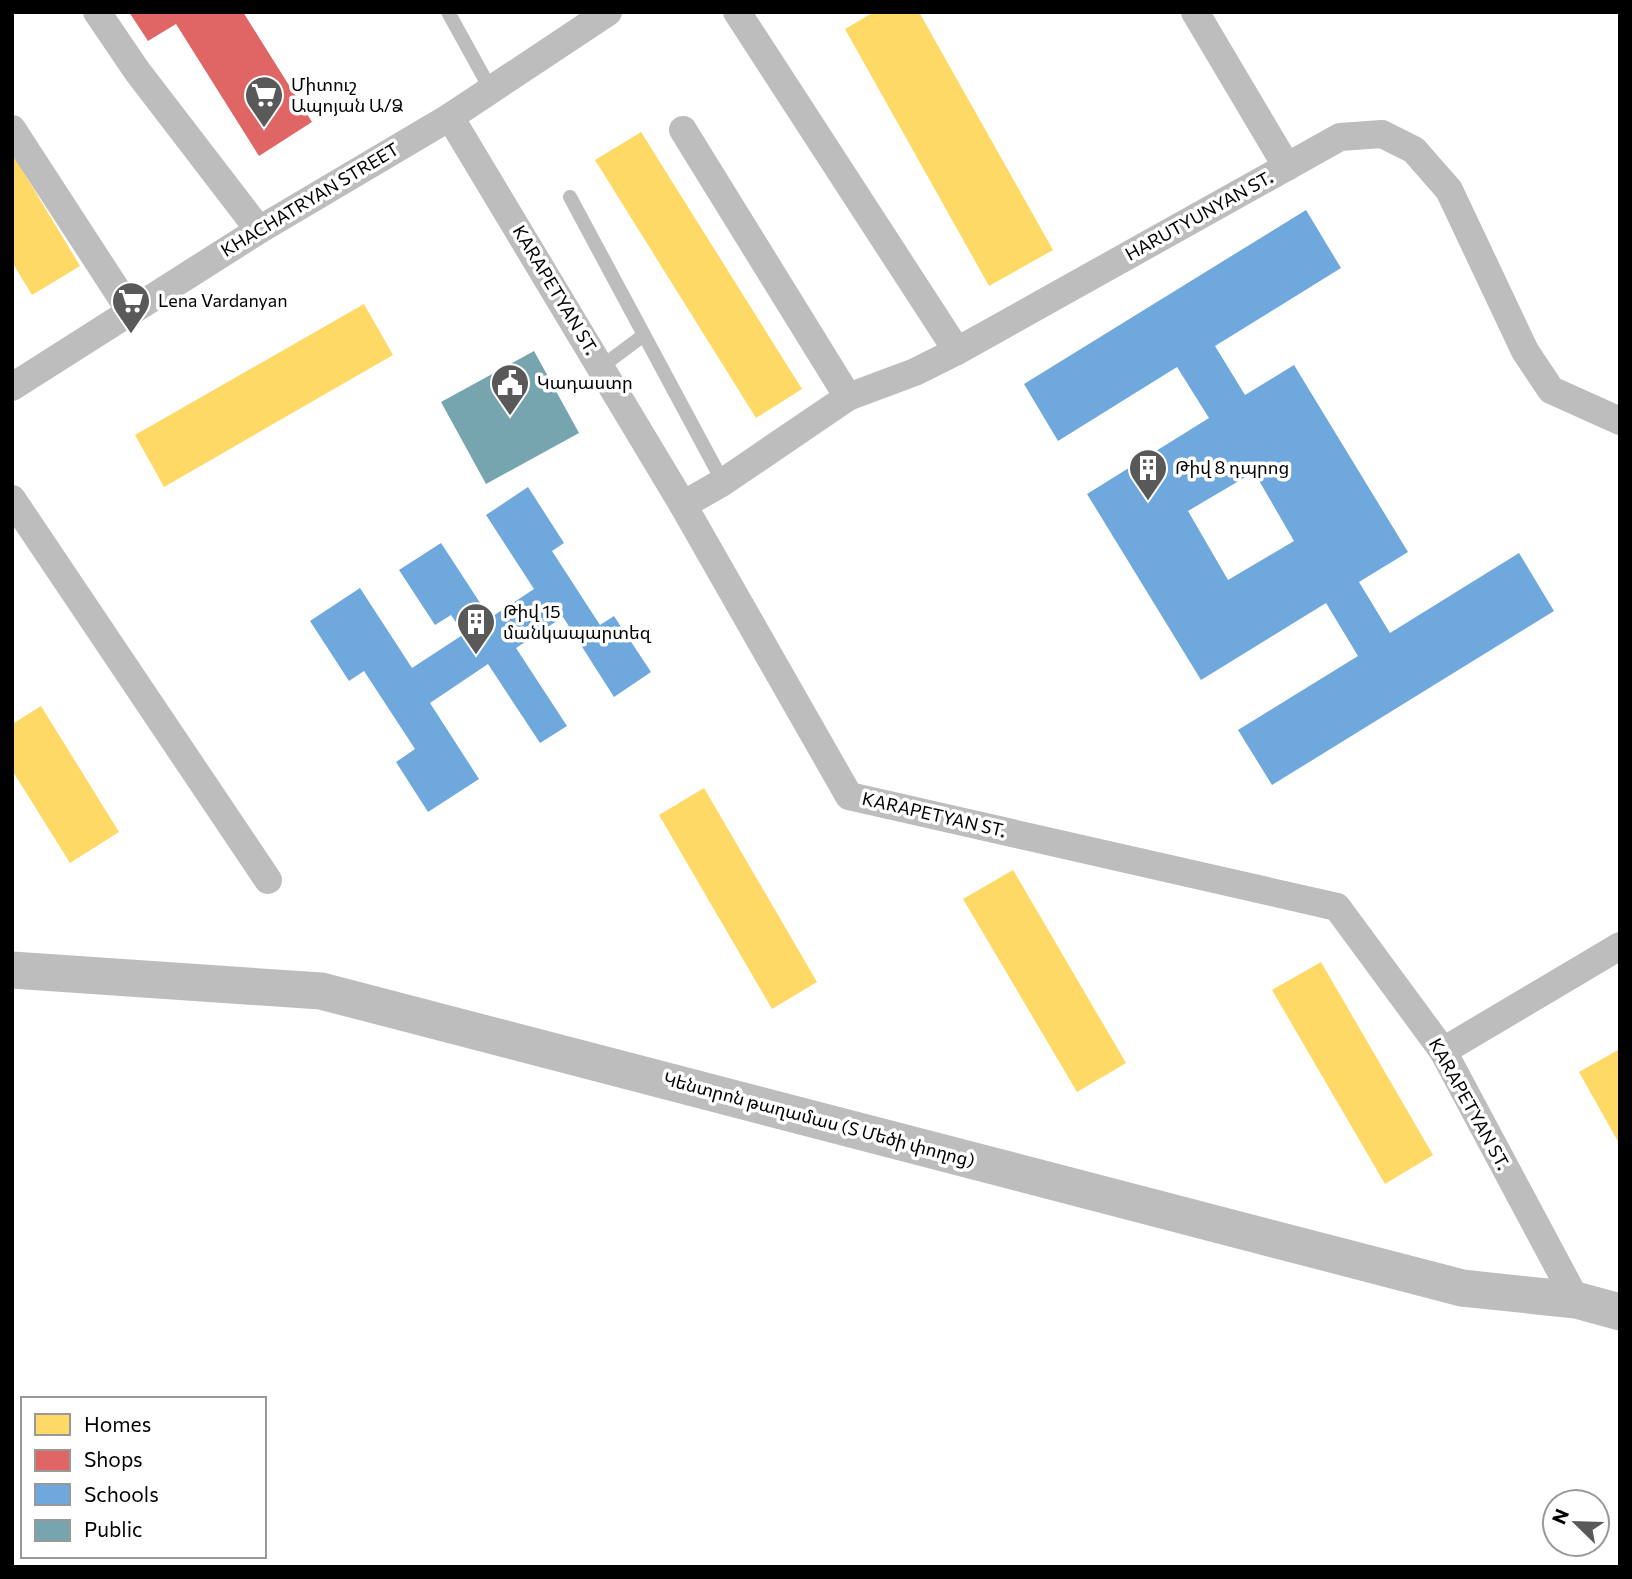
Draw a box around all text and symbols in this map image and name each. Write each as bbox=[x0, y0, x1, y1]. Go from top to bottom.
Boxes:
place label: Միտուշ Ապոյան Ա/Ձ bbox=[291, 73, 403, 116]
supermarket icon: Միտուշ Ապոյան Ա/Ձ bbox=[243, 74, 285, 129]
street label: KHACHATRYAN STREET bbox=[217, 137, 402, 261]
street label: HARUTYUNYAN ST. bbox=[1121, 165, 1276, 265]
street label: KARAPETYAN ST. bbox=[509, 221, 603, 358]
supermarket icon: Lena Vardanyan bbox=[110, 280, 152, 335]
place label: Lena Vardanyan bbox=[158, 289, 287, 311]
public building icon: Կադաստր bbox=[489, 362, 531, 417]
place label: Կադաստր bbox=[537, 371, 633, 393]
building icon: Թիվ 8 դպրոց bbox=[1127, 447, 1169, 502]
place label: Թիվ 8 դպրոց bbox=[1175, 456, 1289, 478]
place label: Թիվ 15 մանկապարտեզ bbox=[503, 600, 652, 643]
building icon: Թիվ 15 մանկապարտեզ bbox=[455, 601, 497, 656]
street label: KARAPETYAN ST. bbox=[860, 787, 1008, 841]
street label: KARAPETYAN ST. bbox=[1425, 1034, 1515, 1173]
street label: Կենտրոն թաղամաս (Տ Մեծի փողոց) bbox=[661, 1067, 977, 1171]
legend bbox=[21, 1397, 266, 1558]
text: Homes bbox=[84, 1411, 151, 1436]
text: Shops bbox=[84, 1446, 143, 1471]
text: Schools bbox=[84, 1481, 159, 1506]
north arrow bbox=[1541, 1488, 1611, 1558]
text: N bbox=[1547, 1505, 1573, 1527]
text: Public bbox=[84, 1516, 142, 1541]

